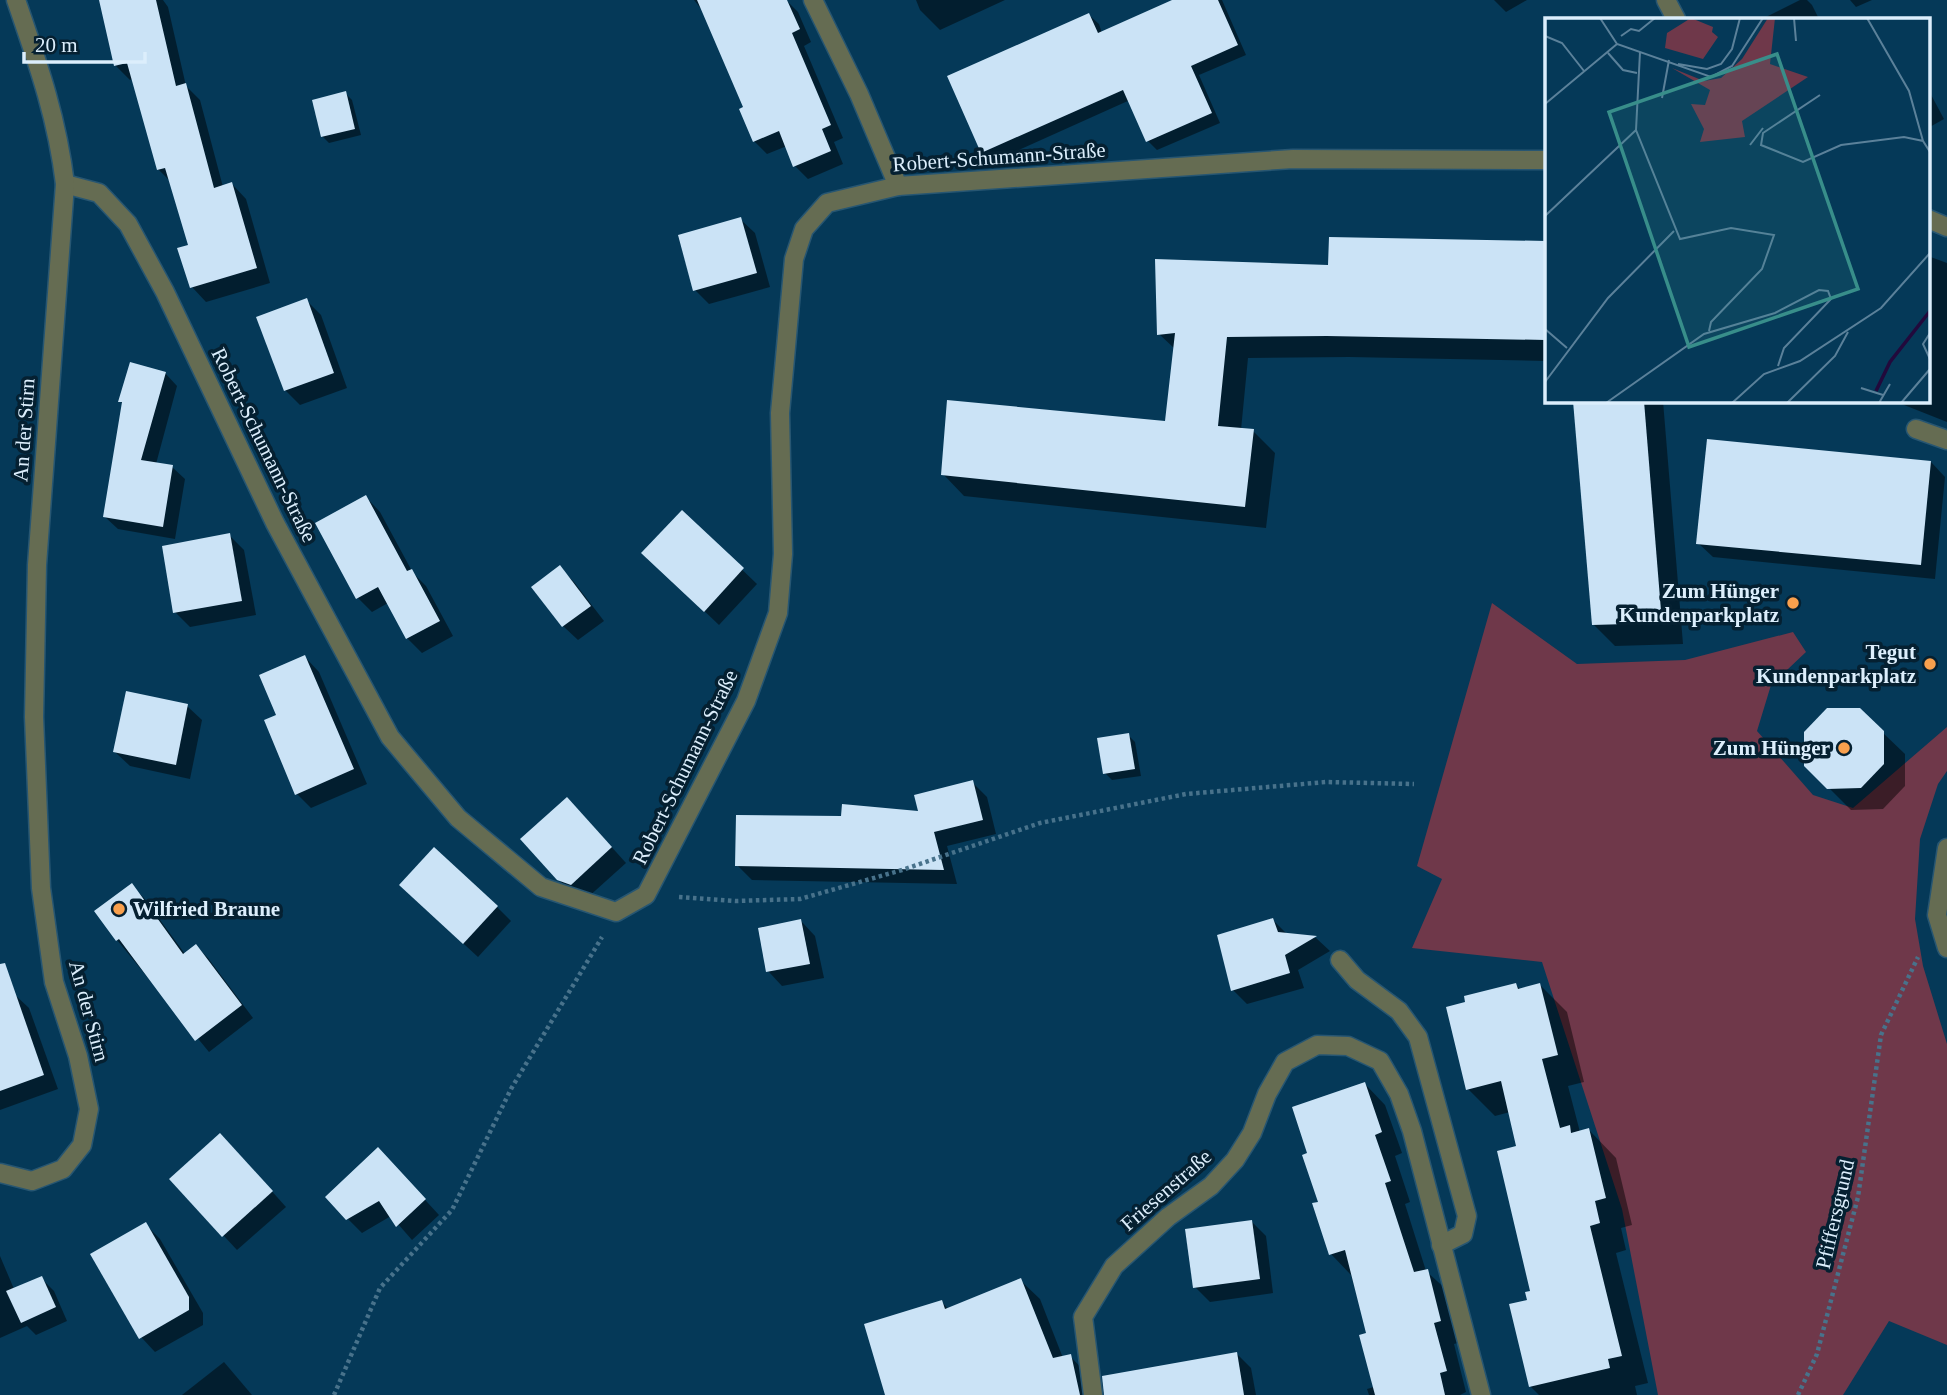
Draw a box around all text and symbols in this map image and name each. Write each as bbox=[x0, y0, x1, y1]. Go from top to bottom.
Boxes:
inset map bbox=[1545, 18, 1930, 402]
scale bar bbox=[24, 21, 145, 65]
text: 20 m bbox=[35, 33, 78, 57]
street label: Robert-Schumann-Straße bbox=[892, 138, 1106, 176]
street label: Robert-Schumann-Straße bbox=[206, 344, 322, 546]
street label: An der Stirn bbox=[8, 377, 40, 483]
place label: Zum Hünger Kundenparkplatz bbox=[1619, 579, 1779, 627]
marker: Zum Hünger Kundenparkplatz bbox=[1785, 595, 1801, 611]
place label: Tegut Kundenparkplatz bbox=[1756, 640, 1916, 688]
marker: Tegut Kundenparkplatz bbox=[1922, 656, 1938, 672]
street label: Robert-Schumann-Straße bbox=[627, 666, 743, 868]
place label: Zum Hünger bbox=[1713, 736, 1830, 760]
marker: Zum Hünger bbox=[1836, 740, 1852, 756]
place label: Wilfried Braune bbox=[133, 897, 280, 921]
marker: Wilfried Braune bbox=[111, 901, 127, 917]
street label: An der Stirn bbox=[64, 958, 114, 1065]
street label: Friesenstraße bbox=[1116, 1144, 1216, 1236]
street label: Pfiffersgrund bbox=[1811, 1156, 1859, 1271]

